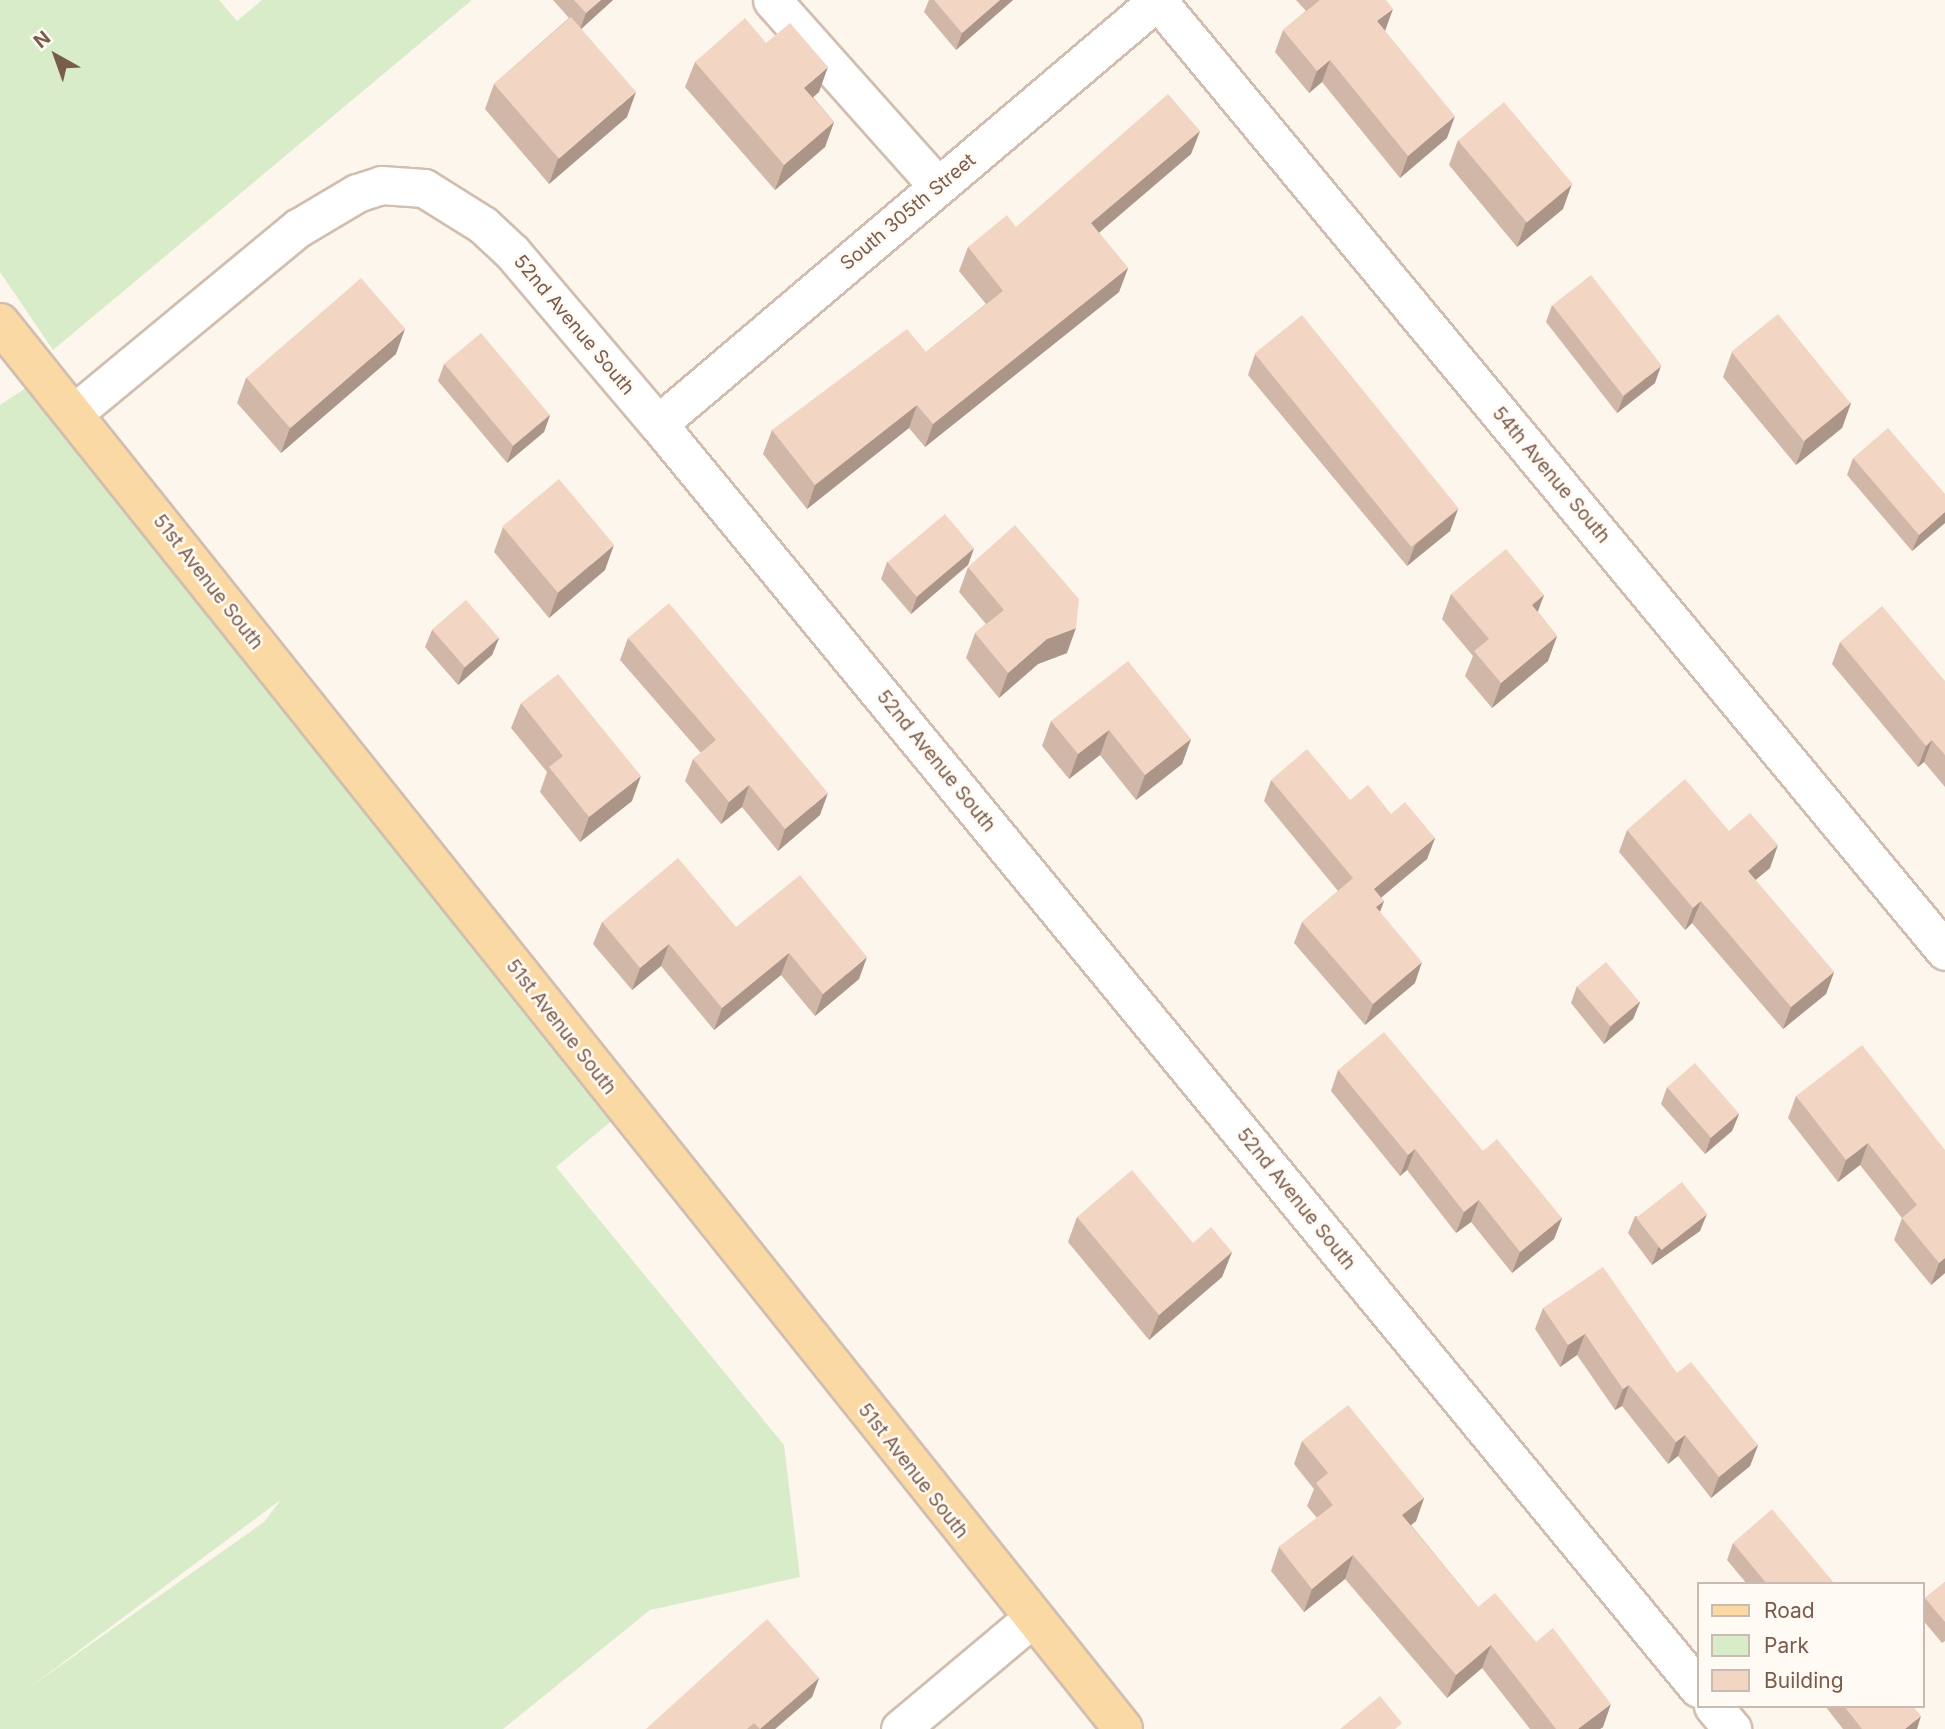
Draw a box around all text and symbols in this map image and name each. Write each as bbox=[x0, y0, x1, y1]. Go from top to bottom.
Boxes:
north arrow bbox=[21, 21, 91, 91]
text: N bbox=[29, 26, 55, 53]
street label: South 305th Street bbox=[836, 149, 980, 275]
street label: 52nd Avenue South bbox=[509, 250, 639, 400]
street label: 54th Avenue South bbox=[1487, 402, 1615, 548]
street label: 51st Avenue South bbox=[148, 510, 268, 654]
street label: 52nd Avenue South bbox=[872, 686, 1000, 836]
street label: 51st Avenue South bbox=[501, 955, 621, 1099]
street label: 52nd Avenue South bbox=[1232, 1124, 1360, 1274]
street label: 51st Avenue South bbox=[853, 1399, 973, 1543]
legend bbox=[1696, 1582, 1924, 1708]
text: Road bbox=[1764, 1598, 1815, 1623]
text: Park bbox=[1764, 1633, 1809, 1658]
text: Building bbox=[1764, 1668, 1844, 1693]

